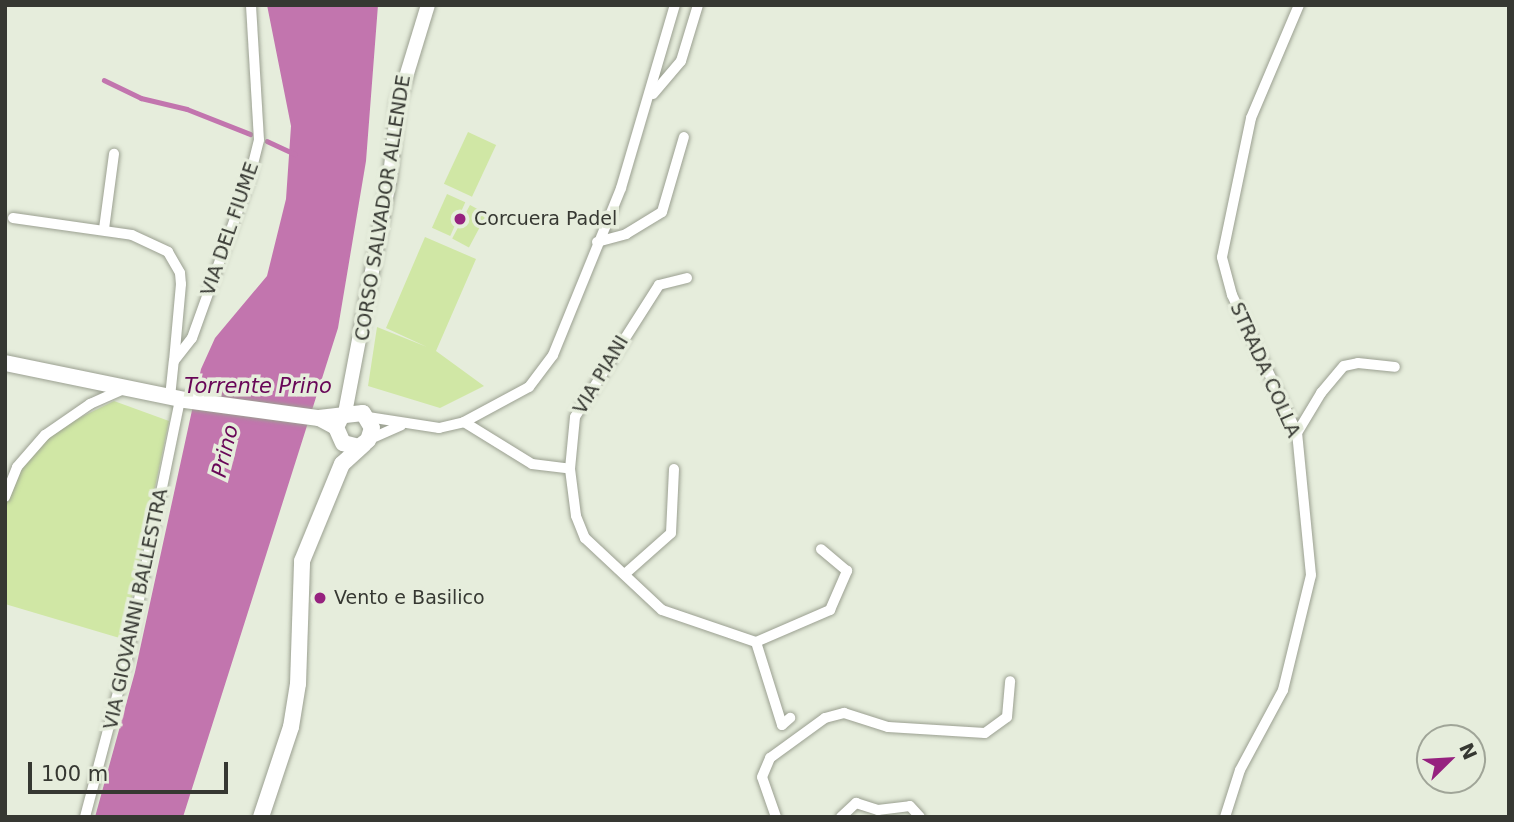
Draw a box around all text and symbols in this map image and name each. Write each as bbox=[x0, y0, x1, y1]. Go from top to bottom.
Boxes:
street label: CORSO SALVADOR ALLENDE bbox=[351, 73, 415, 343]
street label: VIA DEL FIUME bbox=[196, 159, 264, 299]
place label: Corcuera Padel bbox=[474, 208, 617, 230]
marker: Corcuera Padel bbox=[452, 211, 468, 227]
street label: STRADA COLLA bbox=[1225, 299, 1305, 441]
street label: VIA PIANI bbox=[569, 332, 633, 418]
water label: Torrente Prino bbox=[184, 373, 332, 399]
water label: Prino bbox=[206, 422, 244, 480]
street label: VIA GIOVANNI BALLESTRA bbox=[99, 486, 173, 732]
place label: Vento e Basilico bbox=[334, 587, 485, 609]
marker: Vento e Basilico bbox=[312, 590, 328, 606]
north arrow bbox=[1416, 724, 1486, 794]
text: N bbox=[1455, 740, 1482, 763]
scale bar bbox=[32, 748, 231, 792]
text: 100 m bbox=[41, 762, 108, 786]

